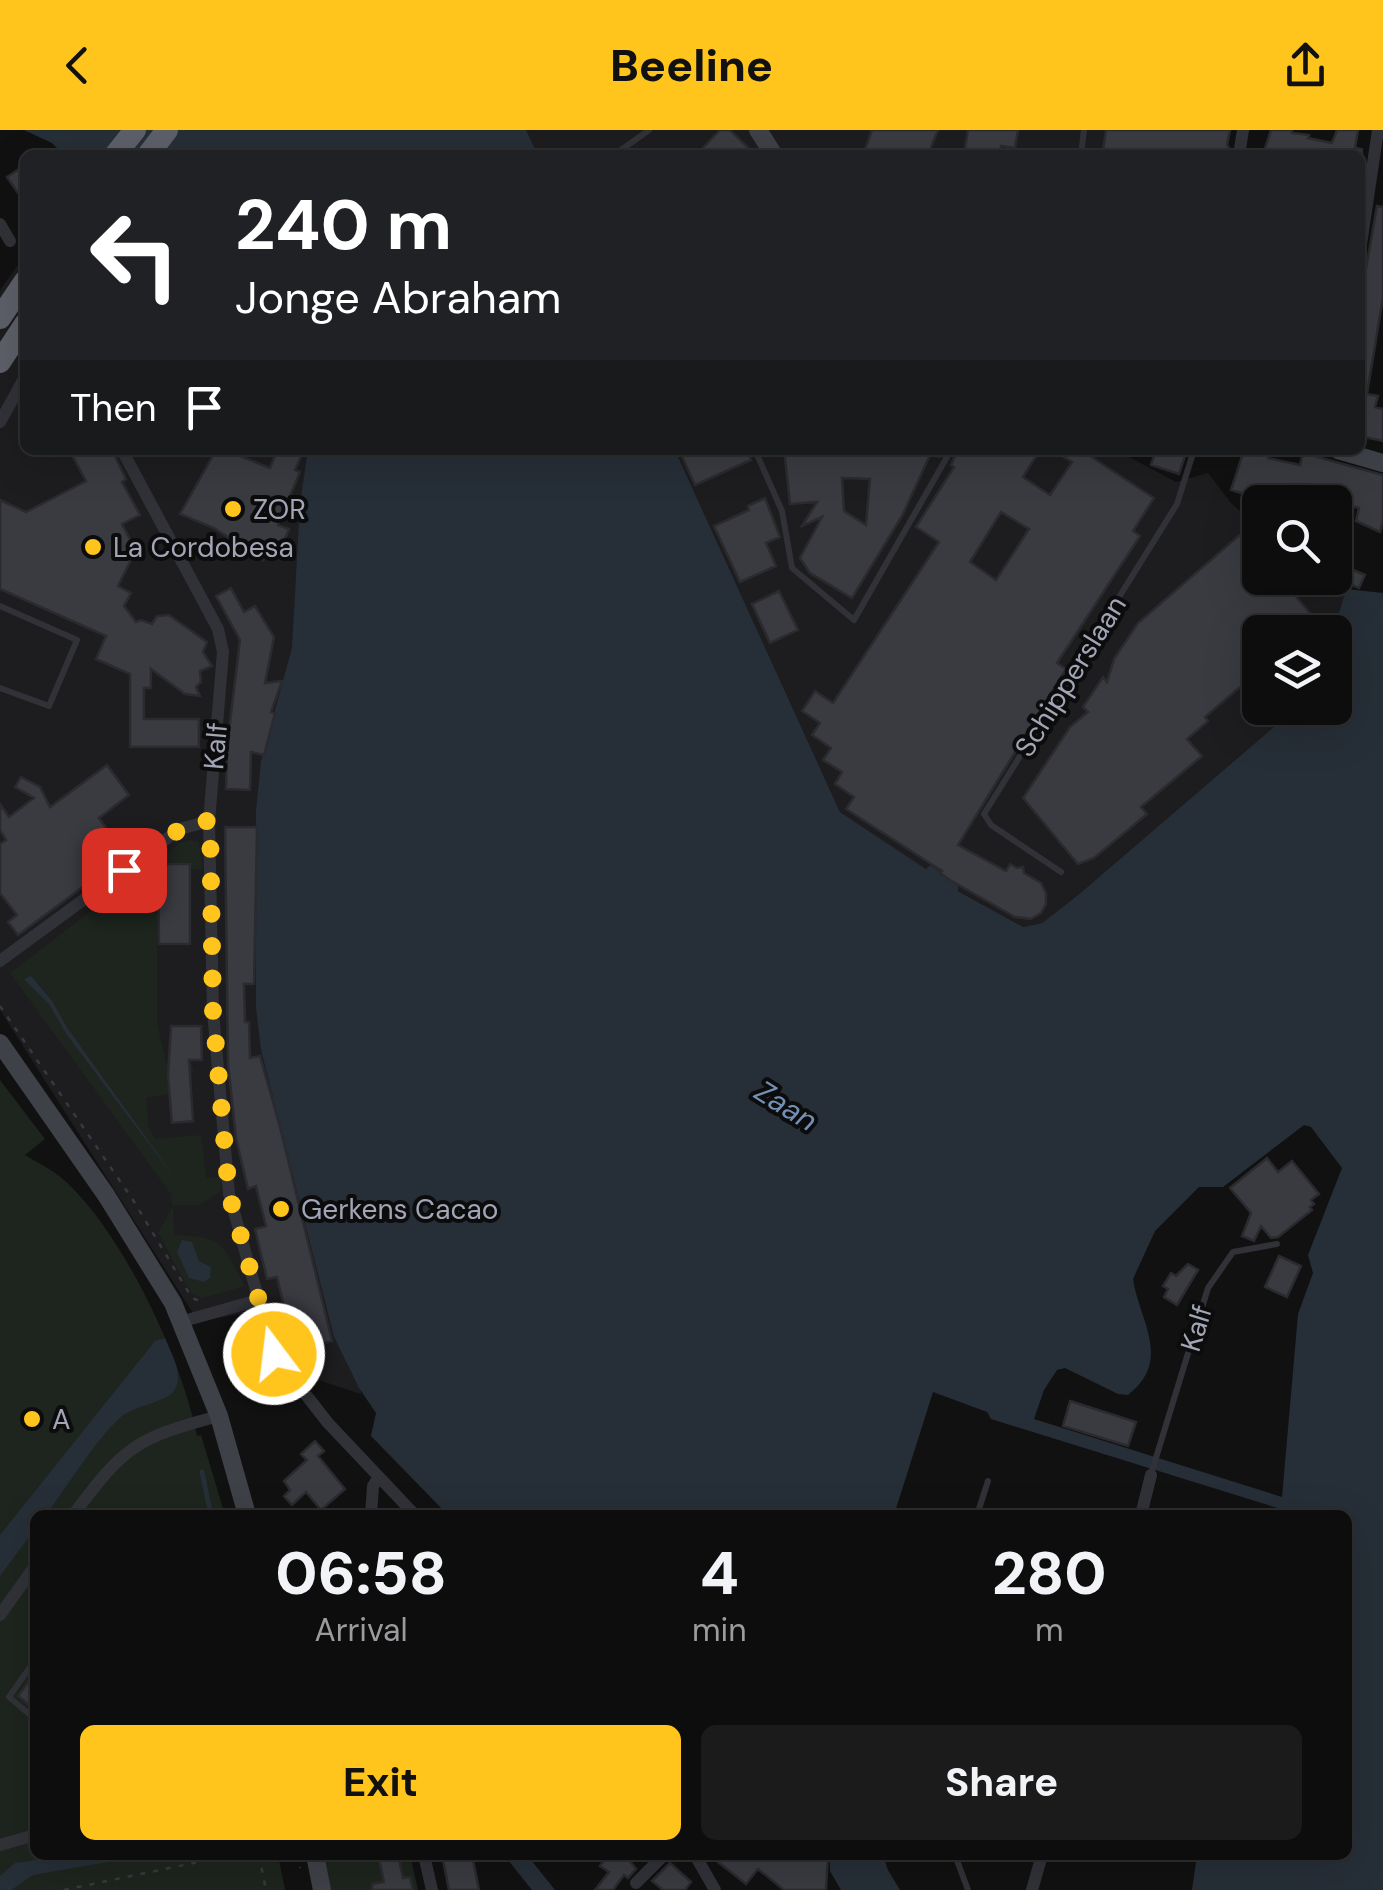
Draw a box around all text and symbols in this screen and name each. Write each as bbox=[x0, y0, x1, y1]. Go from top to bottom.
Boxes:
text: Beeline bbox=[610, 36, 773, 95]
icon: back bbox=[50, 38, 105, 93]
icon: share bbox=[1278, 38, 1333, 93]
text: 240 m bbox=[235, 180, 452, 271]
icon: left bbox=[70, 190, 200, 320]
text: Jonge Abraham bbox=[235, 268, 561, 327]
icon: arrive bbox=[177, 380, 232, 435]
text: Then bbox=[70, 383, 157, 433]
map controls bbox=[1242, 485, 1352, 725]
button: search bbox=[1242, 485, 1352, 595]
place label: ZOR bbox=[253, 491, 306, 528]
marker: ZOR bbox=[222, 498, 244, 520]
place label: La Cordobesa bbox=[113, 529, 294, 566]
marker: La Cordobesa bbox=[82, 536, 104, 558]
street label: Schipperslaan bbox=[1006, 589, 1135, 764]
button: layers bbox=[1242, 615, 1352, 725]
street label: Kalf bbox=[195, 721, 236, 771]
pin bbox=[82, 828, 167, 913]
icon: arrive bbox=[97, 843, 152, 898]
water label: Zaan bbox=[748, 1071, 825, 1140]
place label: Gerkens Cacao bbox=[301, 1191, 498, 1228]
marker: Gerkens Cacao bbox=[270, 1198, 292, 1220]
street label: Kalf bbox=[1172, 1300, 1221, 1356]
position arrow bbox=[222, 1302, 326, 1406]
place label: A bbox=[52, 1401, 71, 1438]
marker: A bbox=[21, 1408, 43, 1430]
text: 06:58 bbox=[275, 1534, 447, 1613]
text: 4 bbox=[700, 1534, 739, 1613]
text: 280 bbox=[992, 1534, 1107, 1613]
text: Arrival bbox=[314, 1609, 408, 1651]
text: min bbox=[692, 1609, 747, 1651]
text: m bbox=[1035, 1609, 1064, 1651]
button: Exit bbox=[80, 1725, 681, 1840]
button: Share bbox=[701, 1725, 1302, 1840]

